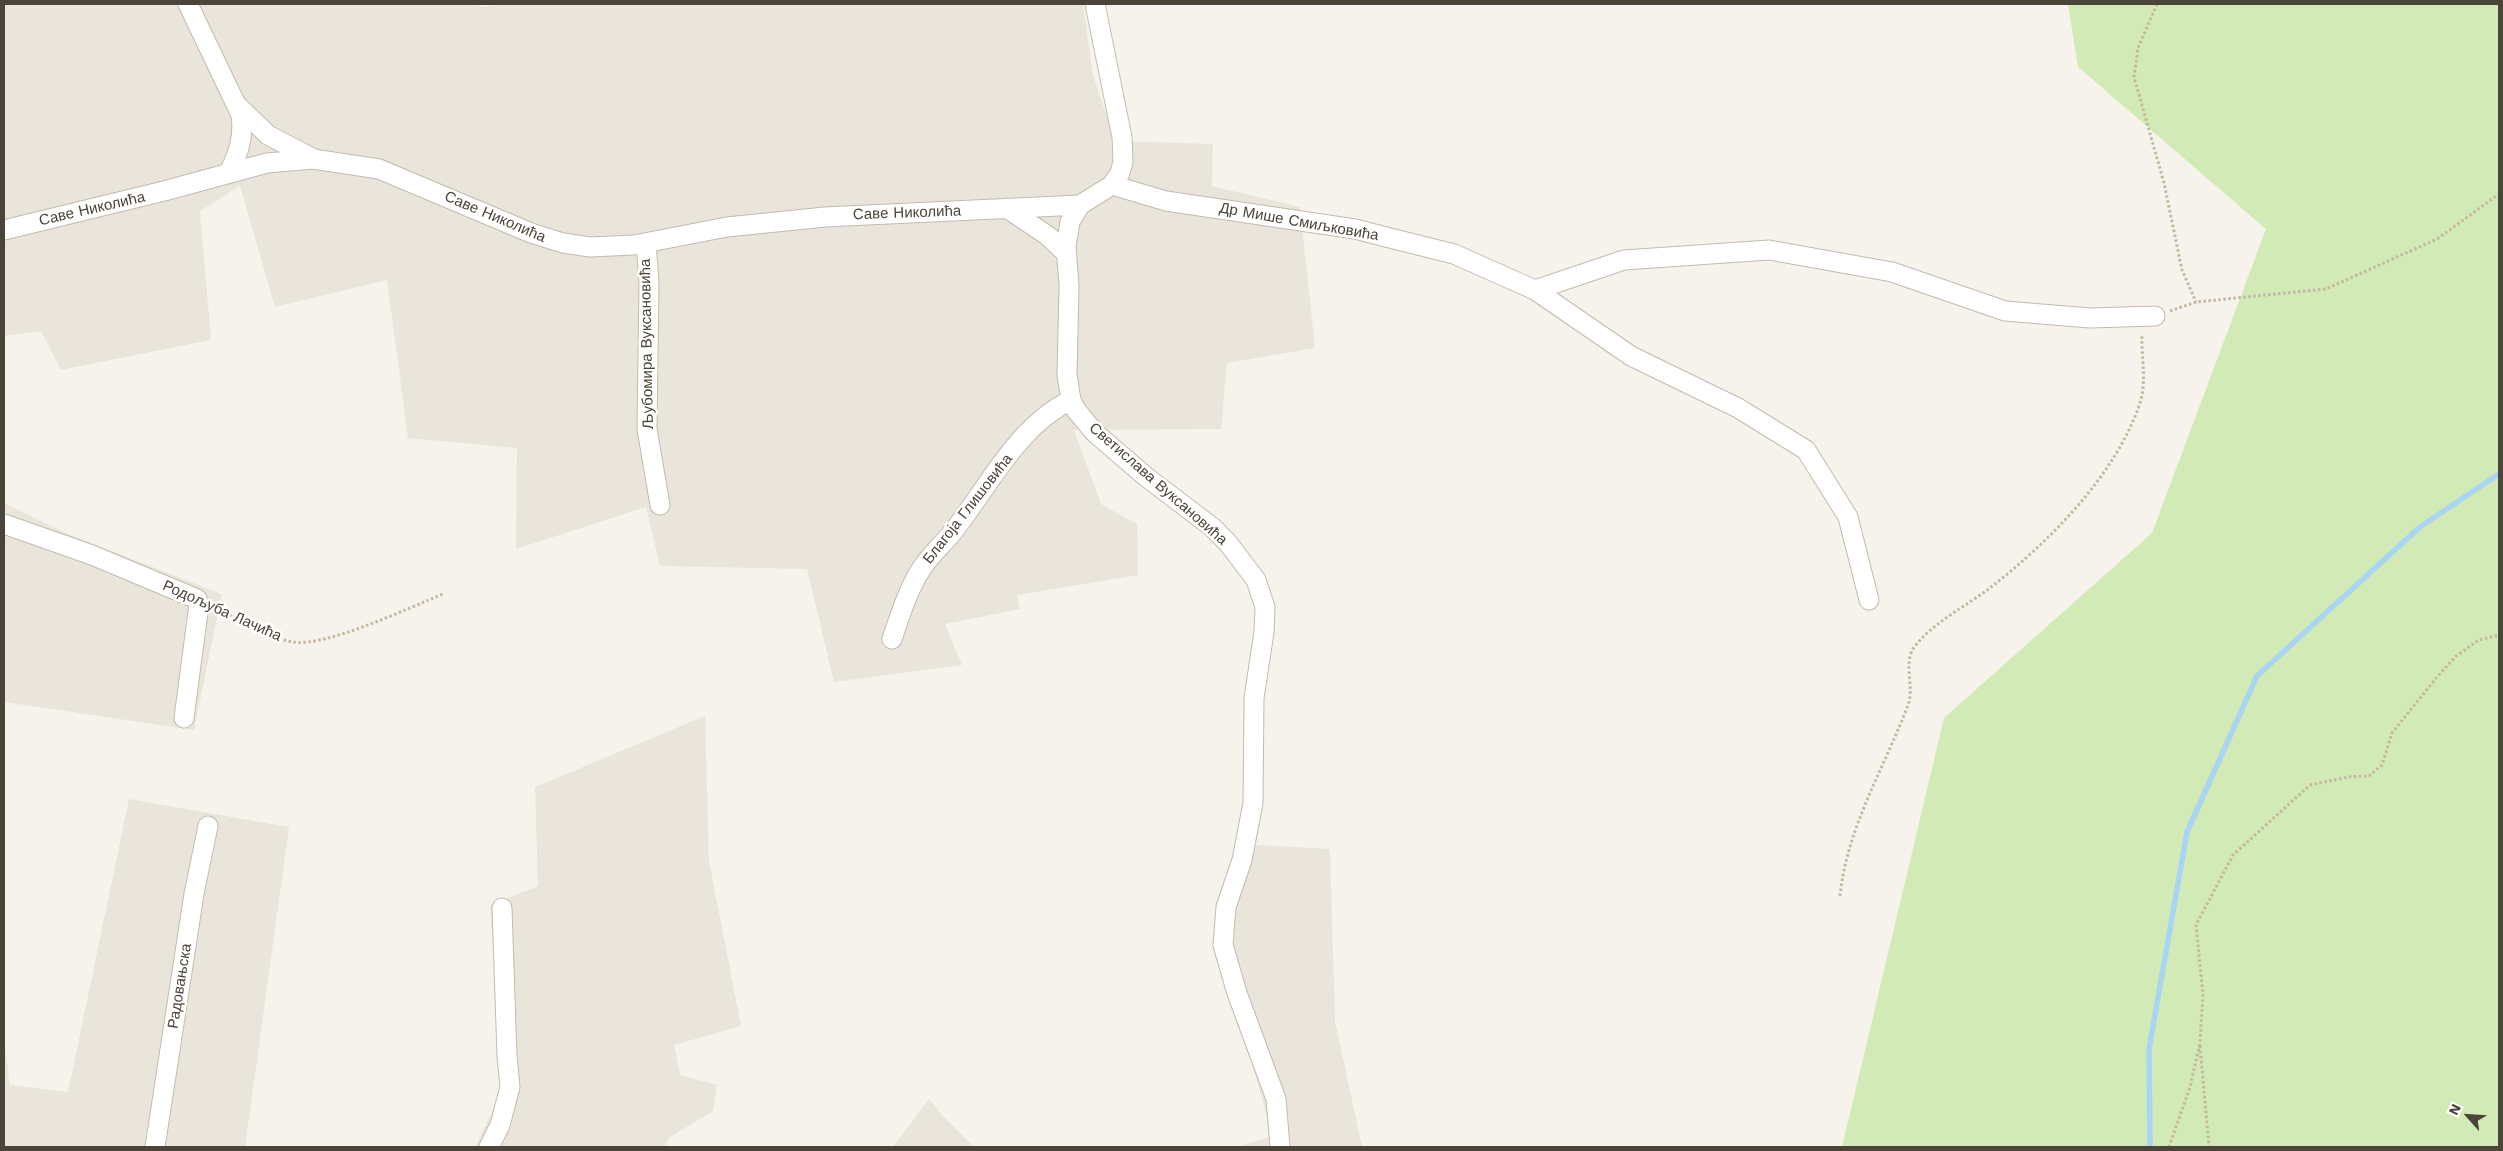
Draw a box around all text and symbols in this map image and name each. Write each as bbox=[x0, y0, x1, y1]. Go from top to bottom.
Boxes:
street label: Саве Николића bbox=[37, 188, 147, 230]
street label: Саве Николића bbox=[442, 188, 548, 246]
street label: Др Мише Смиљковића bbox=[1218, 199, 1380, 245]
street label: Саве Николића bbox=[853, 202, 961, 224]
street label: Љубомира Вуксановића bbox=[637, 259, 657, 429]
street label: Светислава Вуксановића bbox=[1085, 419, 1231, 549]
street label: Благоја Глишовића bbox=[919, 450, 1017, 568]
street label: Родољуба Лачића bbox=[160, 577, 284, 645]
street label: Радовањска bbox=[164, 942, 196, 1030]
north arrow bbox=[2443, 1091, 2493, 1141]
text: N bbox=[2445, 1101, 2464, 1118]

